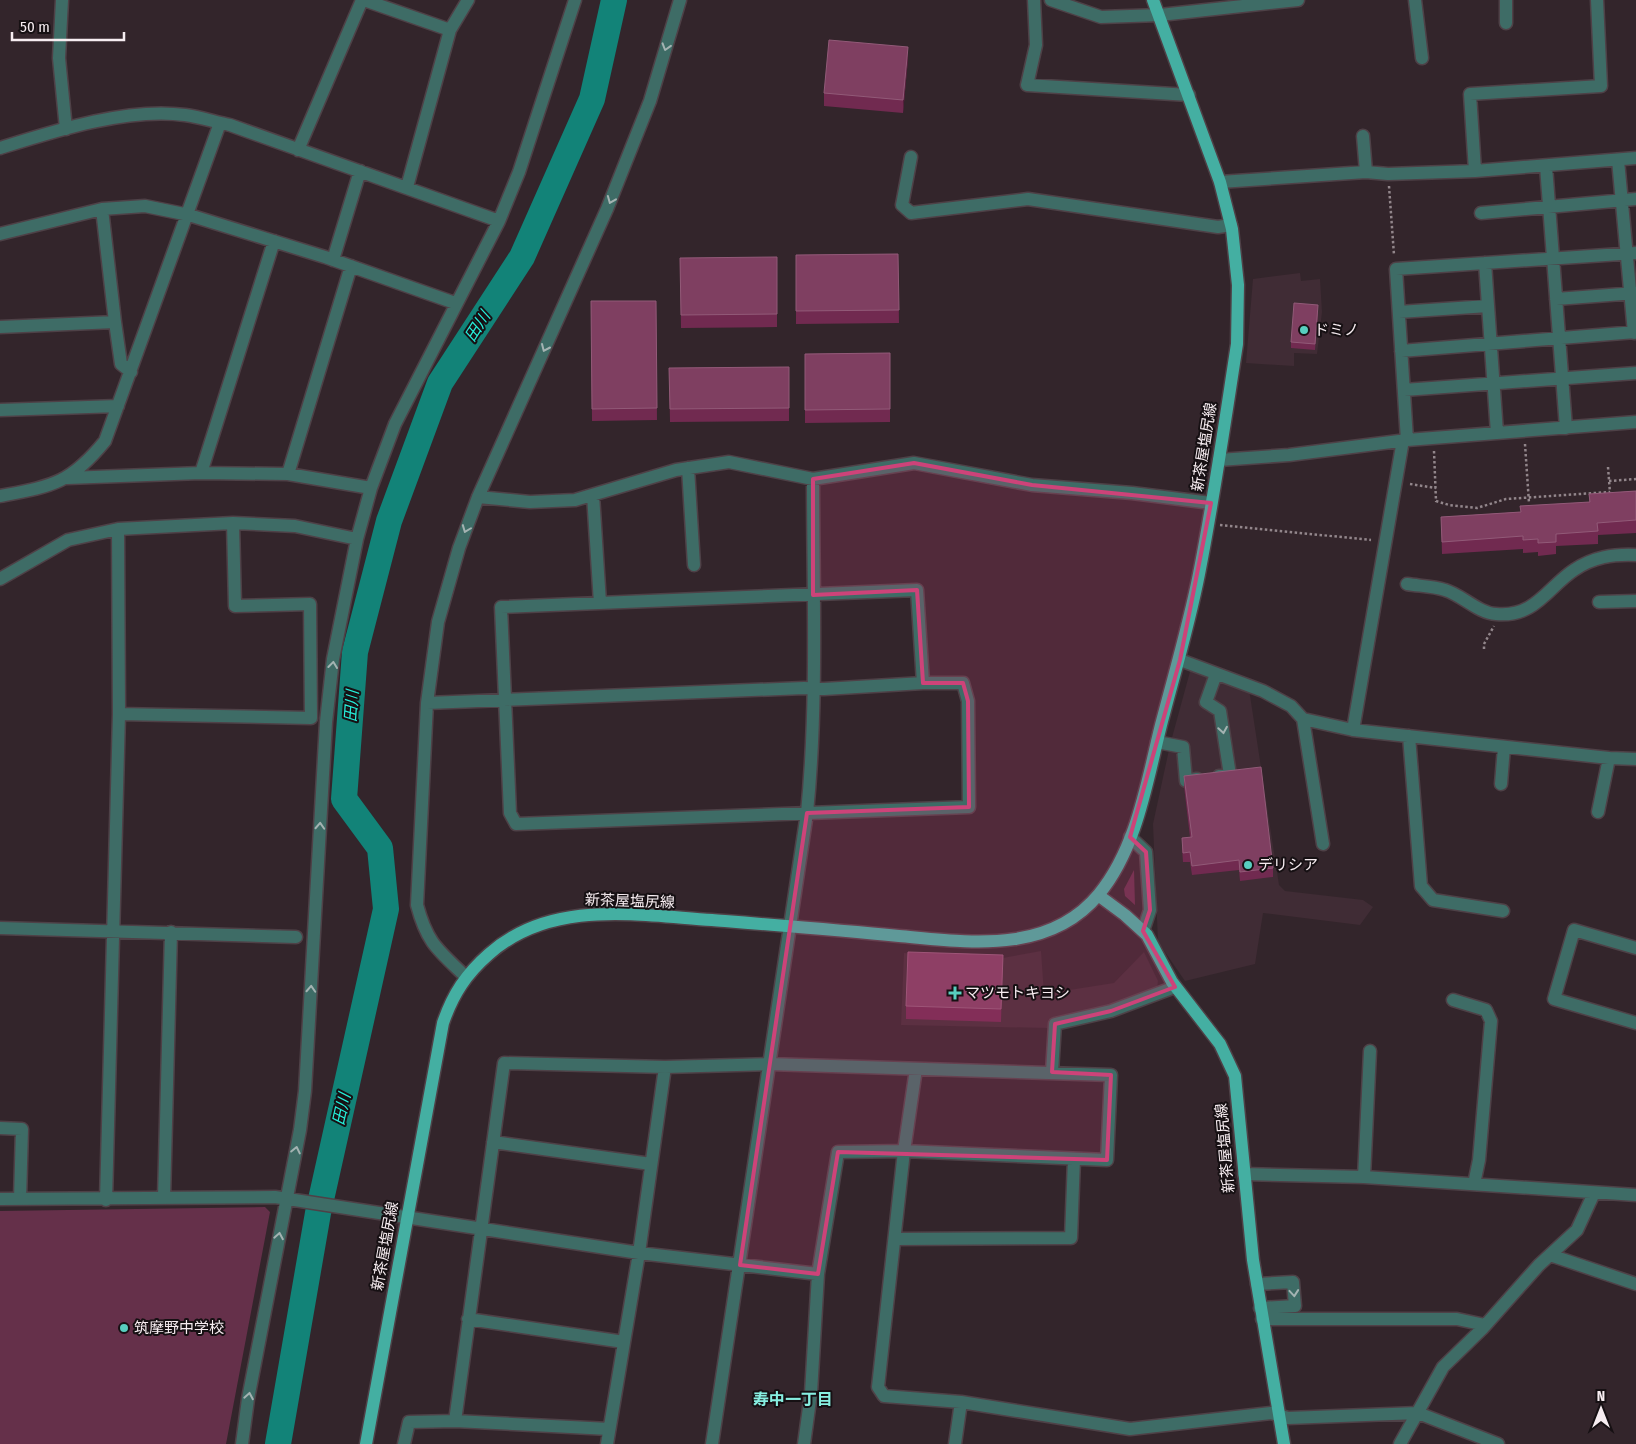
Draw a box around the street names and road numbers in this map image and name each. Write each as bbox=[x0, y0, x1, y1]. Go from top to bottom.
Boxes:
street label: 新茶屋塩尻線 bbox=[1188, 401, 1220, 493]
street label: 新茶屋塩尻線 bbox=[585, 890, 675, 912]
street label: 新茶屋塩尻線 bbox=[1212, 1102, 1238, 1194]
street label: 新茶屋塩尻線 bbox=[368, 1200, 402, 1292]

